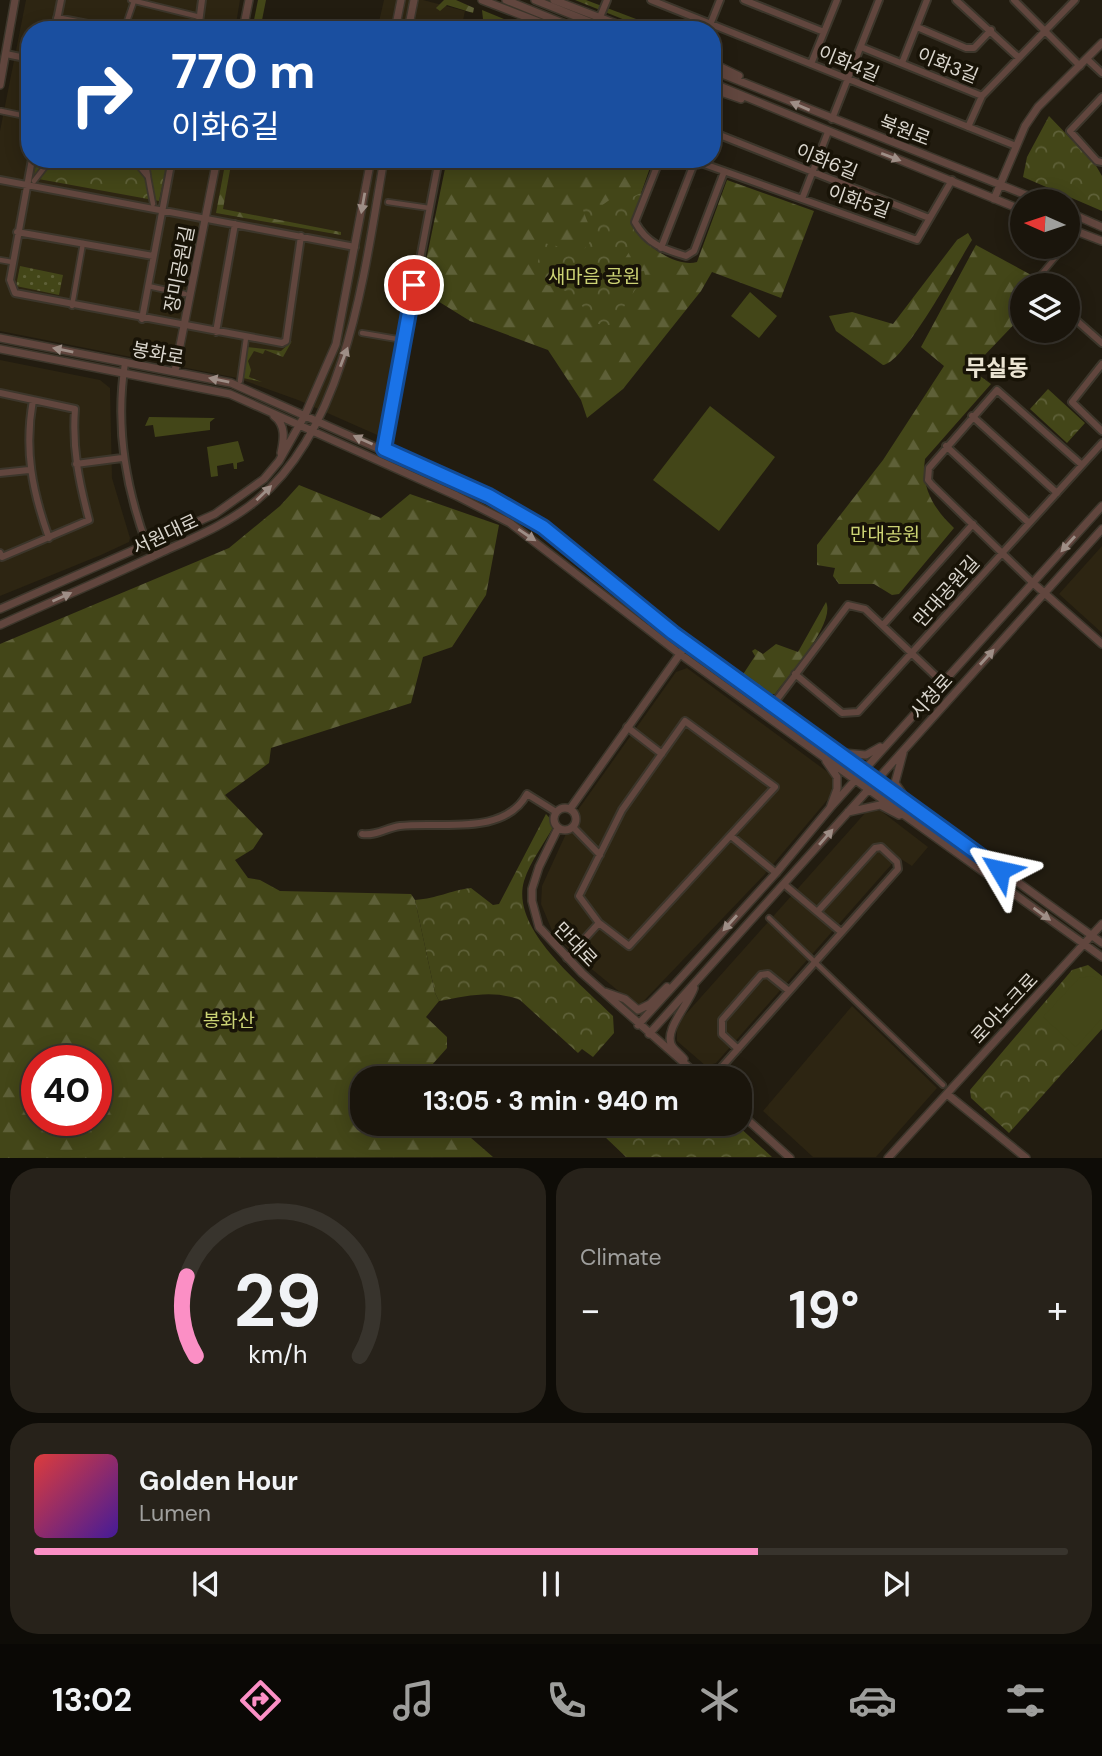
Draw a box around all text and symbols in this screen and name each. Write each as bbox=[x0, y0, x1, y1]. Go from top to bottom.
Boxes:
text: 770 m bbox=[171, 39, 315, 103]
street label: 이화4길 bbox=[814, 40, 883, 87]
street label: 이화3길 bbox=[914, 42, 982, 89]
icon: right bbox=[56, 49, 147, 140]
one-way arrow bbox=[790, 100, 810, 112]
text: 이화6길 bbox=[171, 106, 279, 148]
street label: 북원로 bbox=[876, 109, 934, 152]
street label: 이화6길 bbox=[792, 138, 861, 185]
one-way arrow bbox=[881, 152, 902, 163]
street label: 이화5길 bbox=[824, 179, 893, 224]
north arrow bbox=[1010, 189, 1080, 259]
map controls bbox=[1010, 189, 1080, 343]
one-way arrow bbox=[357, 192, 368, 214]
street label: 장미공원길 bbox=[159, 224, 200, 314]
pin bbox=[384, 255, 444, 315]
park label: 새마음 공원 bbox=[548, 264, 640, 289]
icon: arrive bbox=[395, 266, 433, 304]
button: layers bbox=[1010, 273, 1080, 343]
street label: 봉화로 bbox=[130, 337, 186, 370]
one-way arrow bbox=[52, 345, 74, 356]
one-way arrow bbox=[338, 346, 349, 367]
district label: 무실동 bbox=[965, 353, 1029, 383]
one-way arrow bbox=[208, 375, 230, 386]
one-way arrow bbox=[352, 434, 373, 445]
one-way arrow bbox=[255, 485, 272, 502]
street label: 서원대로 bbox=[128, 508, 202, 561]
park label: 만대공원 bbox=[850, 522, 920, 547]
one-way arrow bbox=[517, 528, 536, 541]
one-way arrow bbox=[1061, 536, 1076, 553]
street label: 만대공원길 bbox=[908, 550, 985, 632]
one-way arrow bbox=[52, 591, 72, 603]
one-way arrow bbox=[979, 648, 995, 666]
street label: 시청로 bbox=[905, 668, 958, 724]
one-way arrow bbox=[818, 828, 833, 845]
position arrow bbox=[963, 833, 1037, 907]
one-way arrow bbox=[1033, 907, 1051, 921]
one-way arrow bbox=[722, 914, 738, 932]
street label: 만대로 bbox=[548, 917, 603, 972]
street label: 로아노크로 bbox=[965, 968, 1043, 1049]
park label: 봉화산 bbox=[203, 1008, 255, 1033]
speed limit sign: 40 bbox=[21, 1045, 112, 1136]
text: 13:05 · 3 min · 940 m bbox=[423, 1084, 679, 1118]
text: Climate bbox=[580, 1242, 662, 1272]
text: 29 bbox=[234, 1255, 322, 1350]
text: 19° bbox=[789, 1276, 859, 1344]
text: − bbox=[580, 1285, 601, 1335]
text: + bbox=[1047, 1285, 1068, 1335]
text: km/h bbox=[248, 1338, 308, 1371]
text: Golden Hour bbox=[139, 1464, 298, 1498]
text: Lumen bbox=[139, 1498, 211, 1528]
icon: previous bbox=[187, 1565, 225, 1603]
icon: pause bbox=[532, 1565, 570, 1603]
icon: next bbox=[877, 1565, 915, 1603]
icon: directions bbox=[236, 1676, 285, 1725]
icon: music bbox=[389, 1676, 438, 1725]
icon: phone bbox=[542, 1676, 591, 1725]
icon: climate bbox=[695, 1676, 744, 1725]
icon: car bbox=[848, 1676, 897, 1725]
icon: filters bbox=[1001, 1676, 1050, 1725]
text: 13:02 bbox=[52, 1679, 132, 1721]

